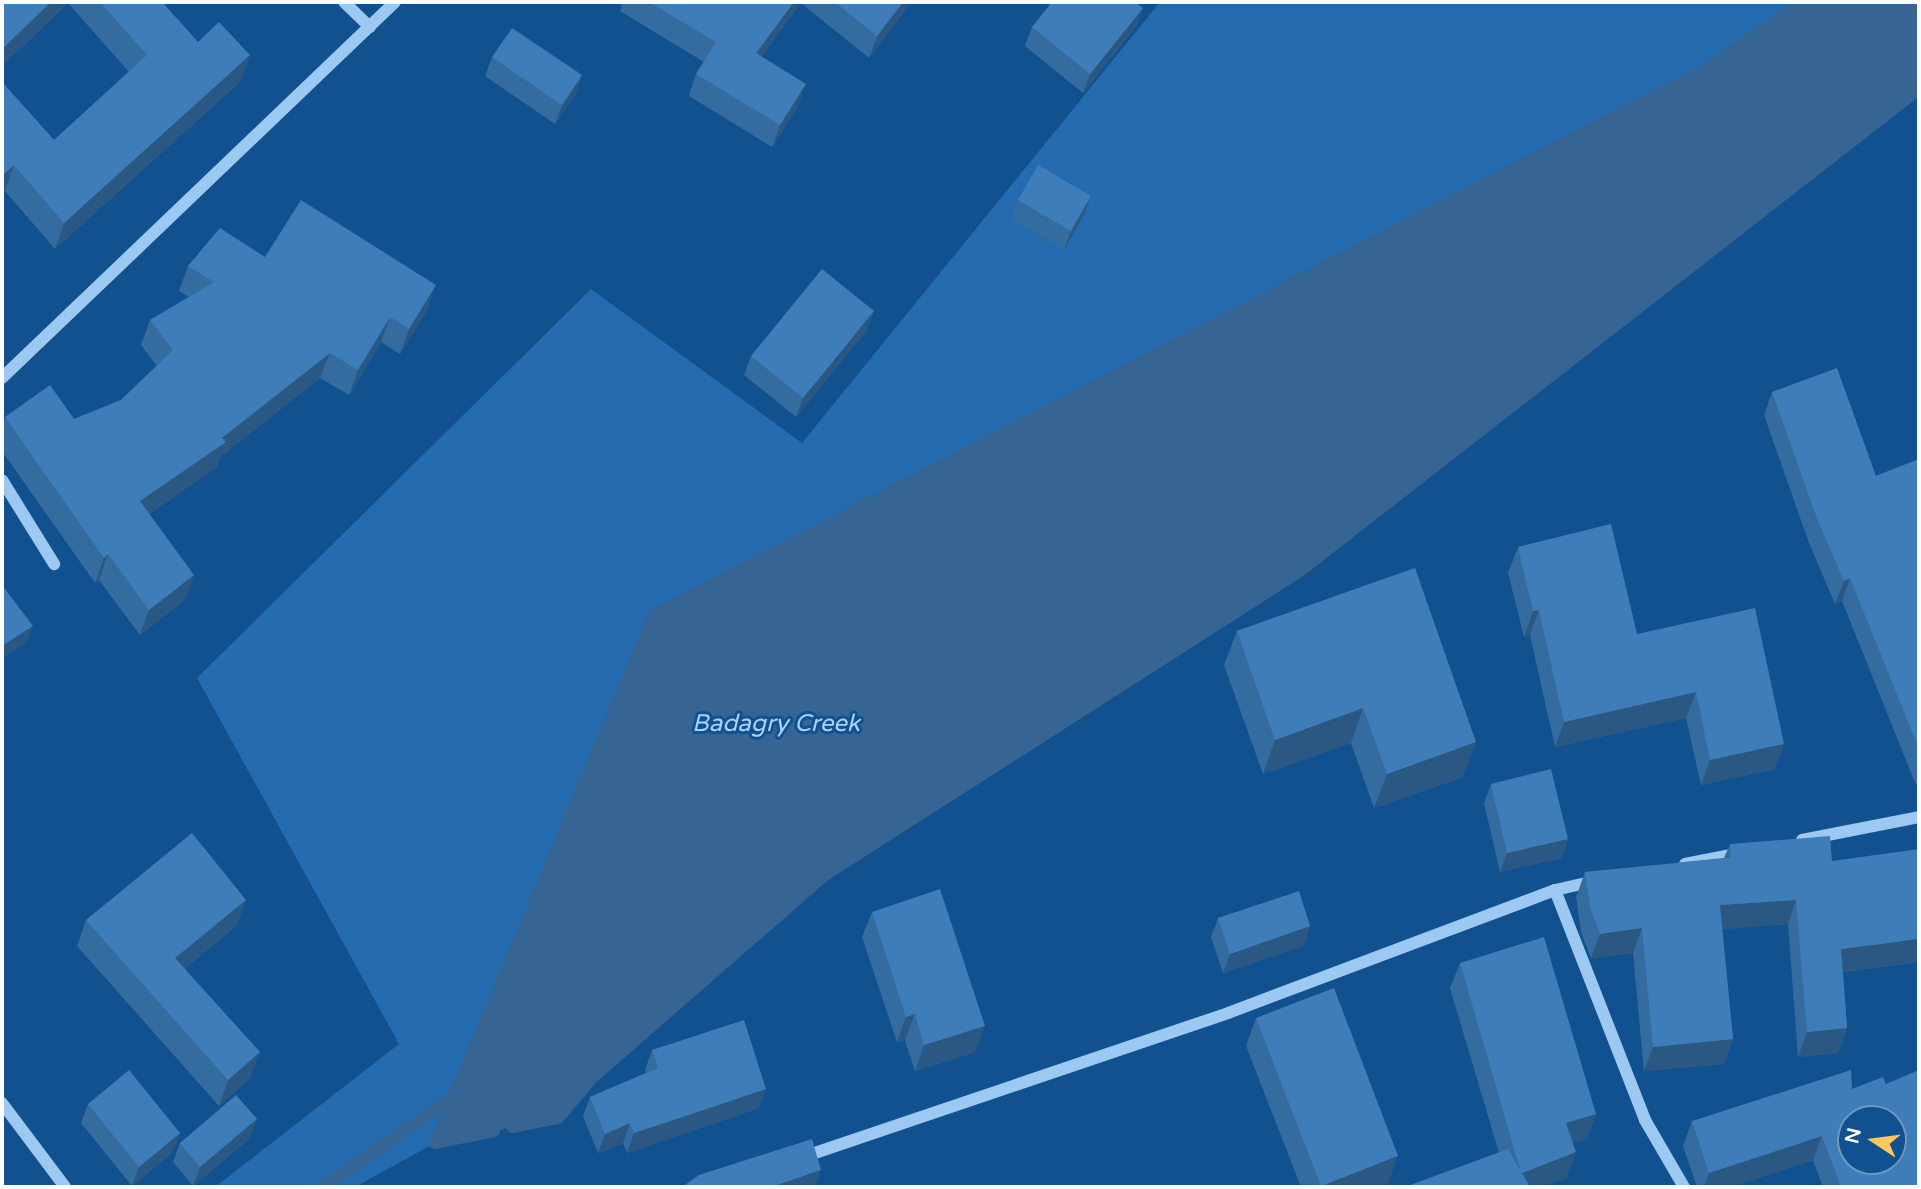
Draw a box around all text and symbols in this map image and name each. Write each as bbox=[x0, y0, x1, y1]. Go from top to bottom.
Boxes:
water label: Badagry Creek bbox=[692, 710, 860, 738]
north arrow bbox=[1837, 1105, 1907, 1175]
text: N bbox=[1841, 1126, 1866, 1146]

